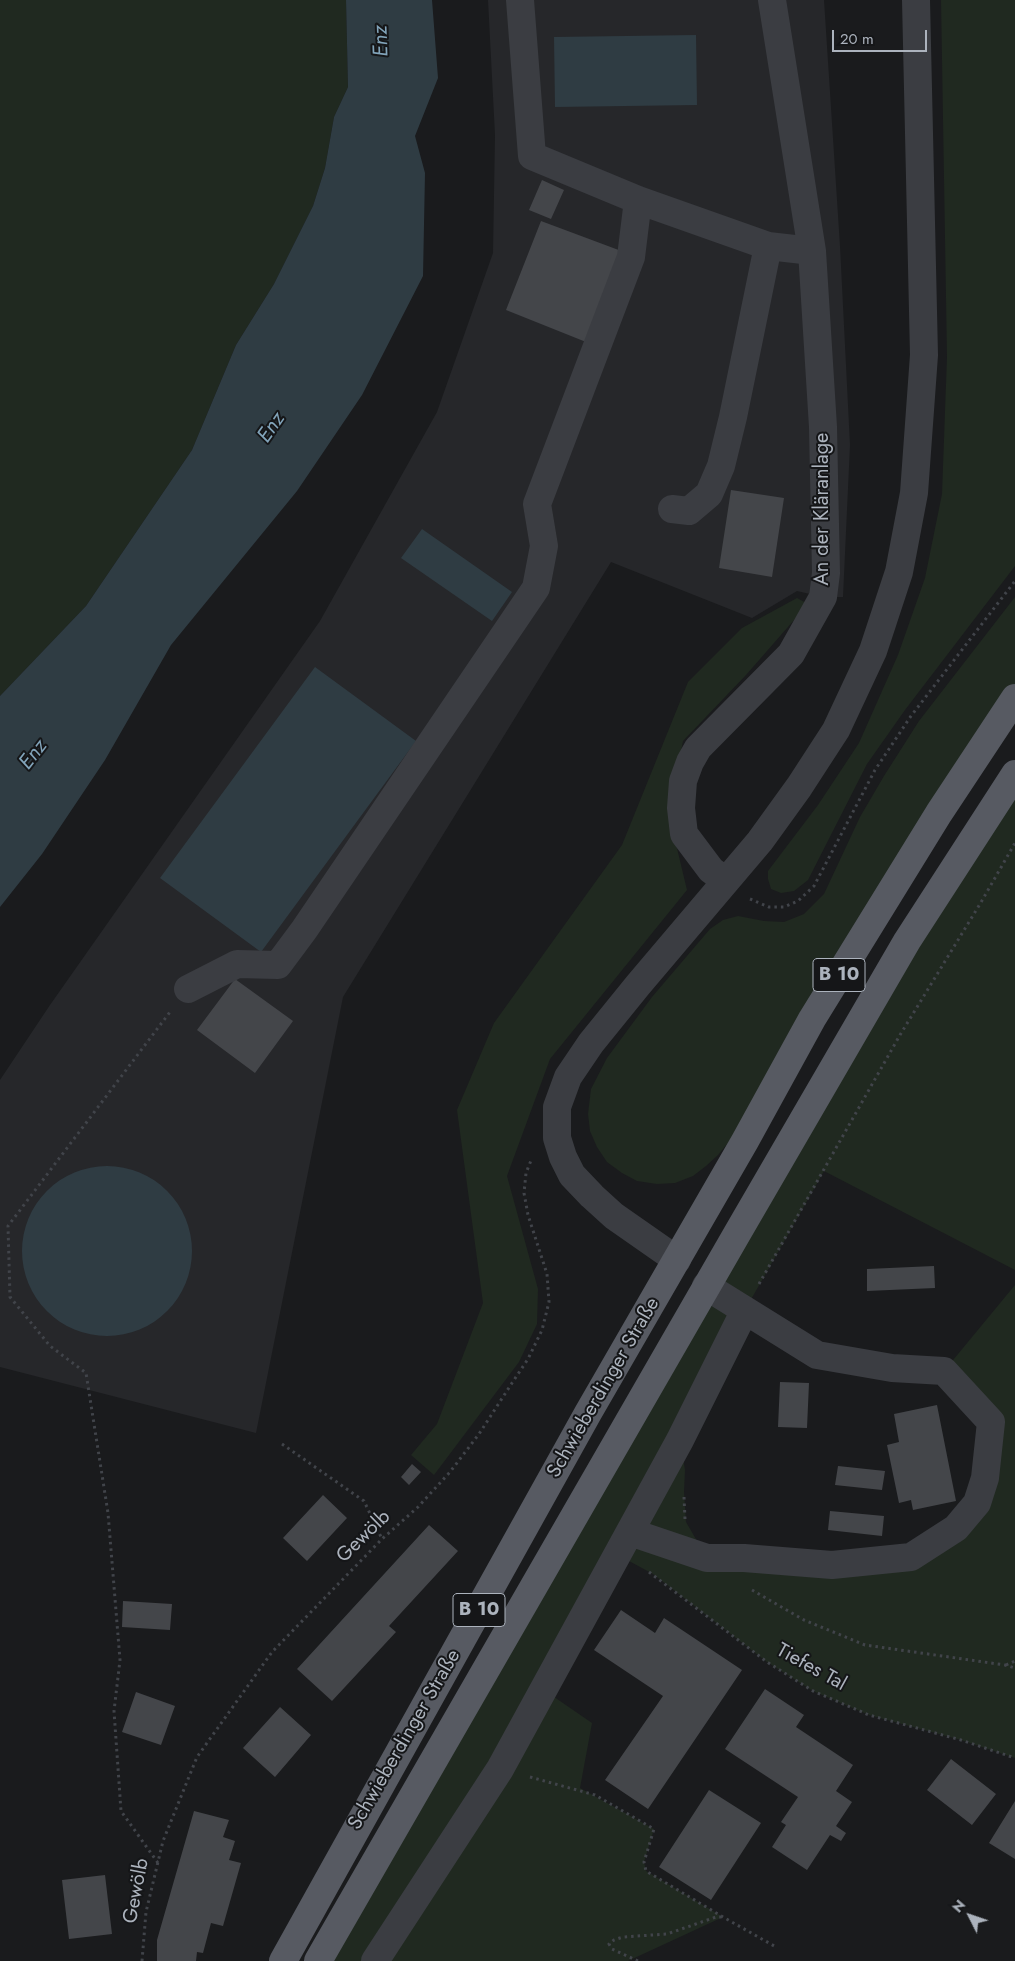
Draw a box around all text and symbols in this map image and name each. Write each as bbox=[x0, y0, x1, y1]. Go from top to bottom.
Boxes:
scale bar bbox=[835, 20, 930, 52]
water label: Enz bbox=[369, 25, 395, 57]
text: 20 m bbox=[840, 28, 874, 50]
water label: Enz bbox=[253, 408, 291, 448]
street label: An der Kläranlage bbox=[811, 433, 835, 585]
water label: Enz bbox=[14, 735, 54, 775]
road number: B 10 bbox=[813, 958, 865, 992]
street label: Schwieberdinger Straße bbox=[543, 1294, 665, 1482]
street label: Gewölb bbox=[332, 1506, 396, 1568]
road number: B 10 bbox=[453, 1594, 505, 1626]
street label: Tiefes Tal bbox=[772, 1639, 850, 1697]
street label: Schwieberdinger Straße bbox=[344, 1646, 466, 1834]
street label: Gewölb bbox=[119, 1856, 155, 1926]
north arrow bbox=[945, 1891, 995, 1941]
text: N bbox=[947, 1895, 970, 1917]

